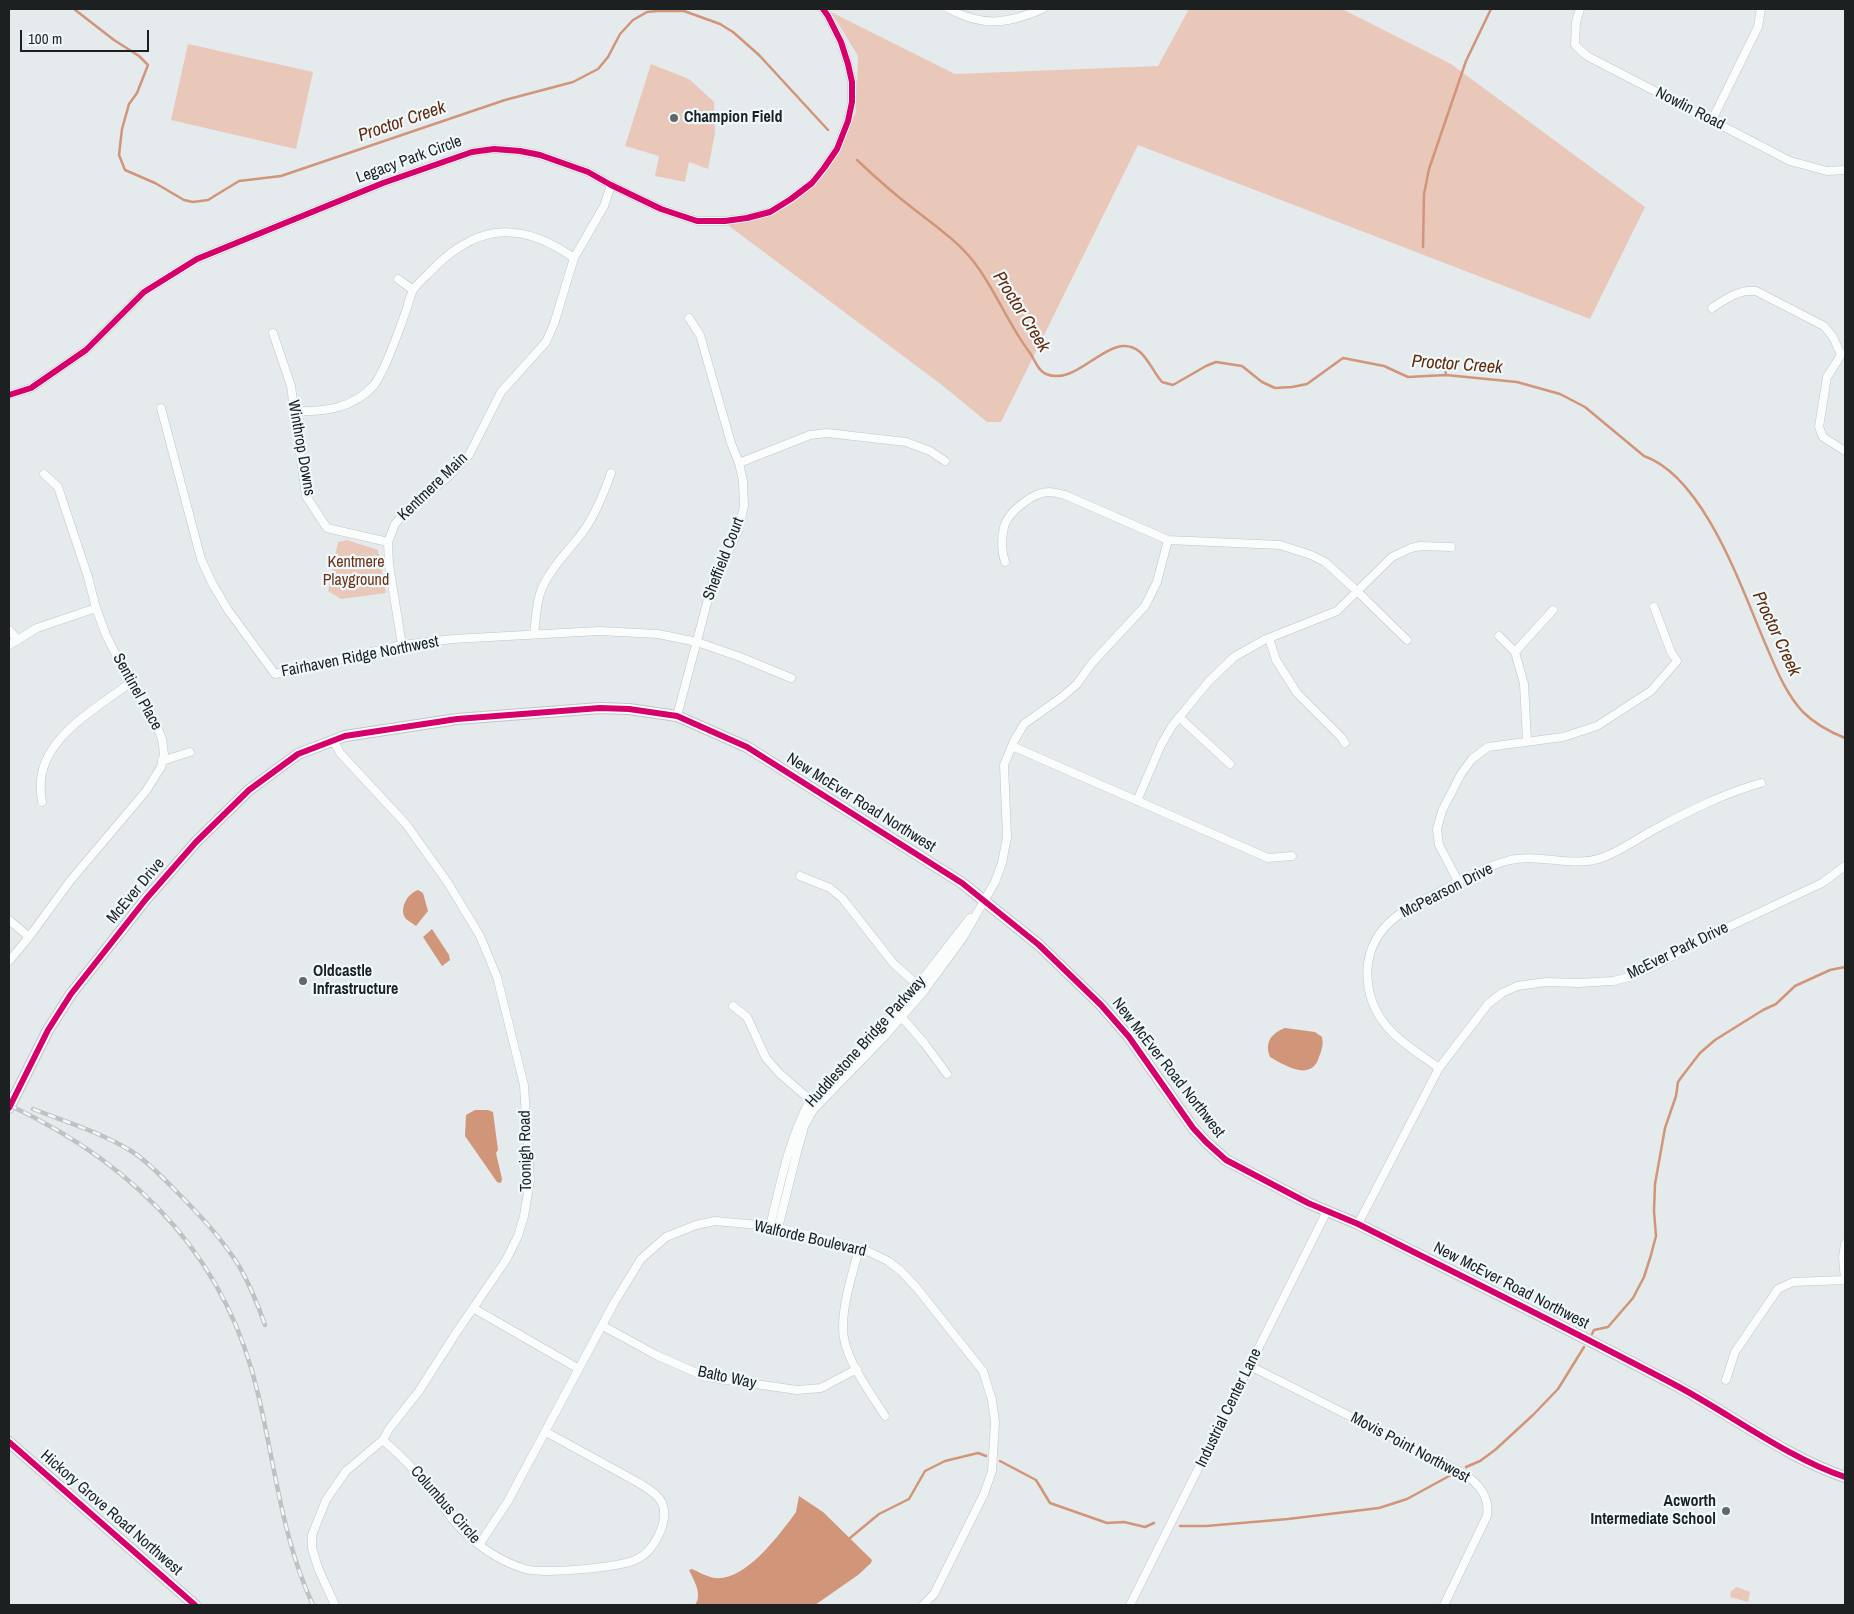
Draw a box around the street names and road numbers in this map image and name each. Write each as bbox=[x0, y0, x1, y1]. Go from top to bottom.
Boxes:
street label: Nowlin Road bbox=[1652, 83, 1728, 135]
street label: Legacy Park Circle bbox=[354, 132, 464, 188]
street label: Winthrop Downs bbox=[283, 399, 319, 497]
street label: Kentmere Main bbox=[394, 449, 472, 525]
street label: Sheffield Court bbox=[699, 515, 749, 603]
street label: Fairhaven Ridge Northwest bbox=[280, 632, 440, 682]
street label: Sentinel Place bbox=[108, 650, 166, 734]
street label: New McEver Road Northwest bbox=[783, 749, 939, 857]
street label: McEver Drive bbox=[103, 854, 169, 928]
street label: McPearson Drive bbox=[1397, 859, 1497, 923]
street label: McEver Park Drive bbox=[1624, 918, 1732, 984]
street label: Huddlestone Bridge Parkway bbox=[802, 972, 930, 1112]
street label: New McEver Road Northwest bbox=[1107, 994, 1229, 1142]
street label: Toonigh Road bbox=[516, 1110, 536, 1192]
street label: Walforde Boulevard bbox=[752, 1217, 868, 1261]
street label: New McEver Road Northwest bbox=[1430, 1238, 1592, 1334]
street label: Industrial Center Lane bbox=[1192, 1345, 1266, 1471]
street label: Balto Way bbox=[696, 1362, 758, 1394]
street label: Movis Point Northwest bbox=[1347, 1409, 1473, 1487]
street label: Hickory Grove Road Northwest bbox=[36, 1446, 186, 1580]
street label: Columbus Circle bbox=[406, 1462, 484, 1548]

